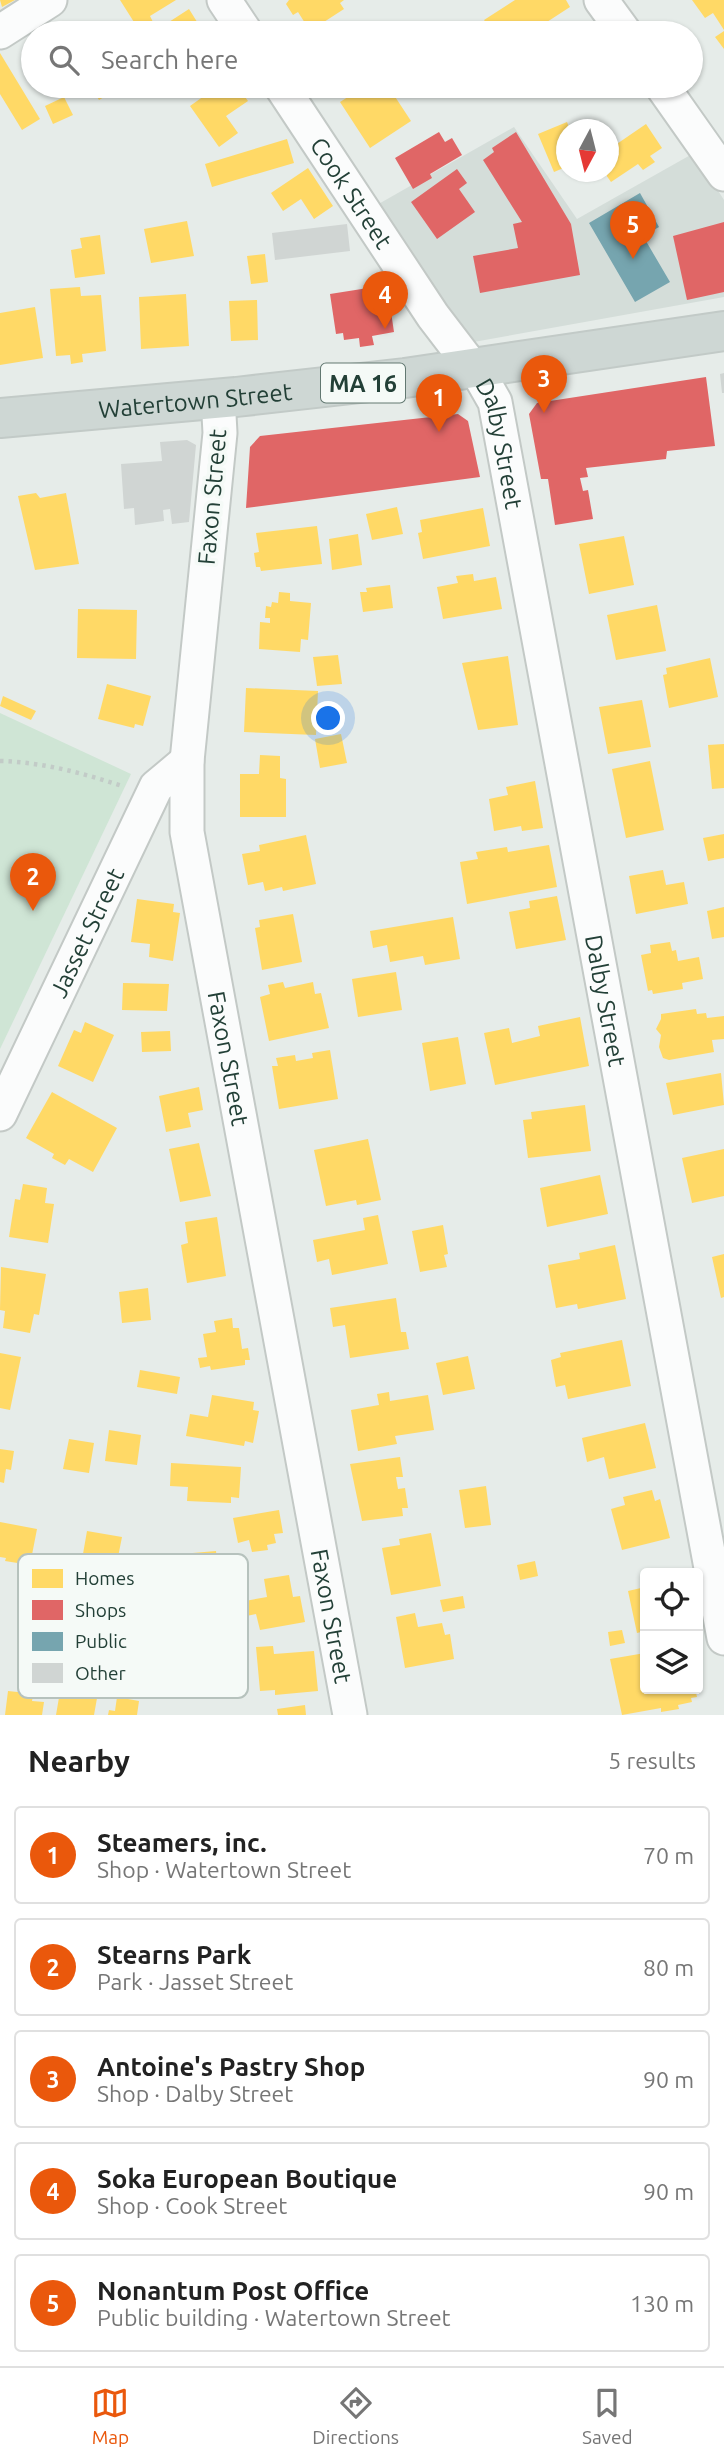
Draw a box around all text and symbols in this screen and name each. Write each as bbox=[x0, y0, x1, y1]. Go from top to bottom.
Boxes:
search box bbox=[21, 21, 703, 98]
icon: search bbox=[45, 41, 83, 79]
text: Search here bbox=[101, 45, 238, 74]
north arrow bbox=[556, 119, 619, 182]
street label: Cook Street bbox=[305, 132, 398, 254]
pin: 5 bbox=[610, 201, 656, 259]
pin: 4 bbox=[362, 271, 408, 329]
pin: 3 bbox=[521, 355, 567, 413]
road number: MA 16 bbox=[321, 364, 405, 402]
street label: Dalby Street bbox=[471, 373, 528, 512]
pin: 1 bbox=[416, 374, 462, 432]
street label: Watertown Street bbox=[97, 377, 294, 423]
street label: Faxon Street bbox=[193, 427, 231, 566]
your location bbox=[311, 701, 345, 735]
pin: 2 bbox=[10, 853, 56, 911]
street label: Jasset Street bbox=[44, 863, 129, 1002]
street label: Dalby Street bbox=[580, 932, 631, 1069]
street label: Faxon Street bbox=[203, 989, 255, 1128]
street label: Faxon Street bbox=[306, 1547, 357, 1686]
legend bbox=[18, 1554, 248, 1698]
text: Homes bbox=[75, 1567, 135, 1589]
map controls bbox=[640, 1568, 703, 1694]
button: locate bbox=[640, 1568, 703, 1631]
text: Shops bbox=[75, 1599, 126, 1621]
text: Public bbox=[75, 1630, 127, 1652]
button: layers bbox=[640, 1631, 703, 1694]
text: Other bbox=[75, 1662, 126, 1684]
text: Nearby bbox=[28, 1744, 130, 1778]
text: 5 results bbox=[608, 1748, 696, 1773]
text: Steamers, inc. bbox=[97, 1828, 267, 1857]
text: 1 bbox=[47, 1843, 59, 1868]
text: 70 m bbox=[643, 1843, 694, 1868]
text: Shop · Watertown Street bbox=[97, 1857, 351, 1882]
text: Stearns Park bbox=[97, 1940, 251, 1969]
text: 2 bbox=[47, 1955, 59, 1980]
text: 80 m bbox=[643, 1955, 694, 1980]
text: Park · Jasset Street bbox=[97, 1969, 293, 1994]
text: Antoine's Pastry Shop bbox=[97, 2052, 365, 2081]
text: 3 bbox=[47, 2067, 59, 2092]
text: 90 m bbox=[643, 2067, 694, 2092]
text: Shop · Dalby Street bbox=[97, 2081, 293, 2106]
text: Soka European Boutique bbox=[97, 2164, 397, 2193]
text: 4 bbox=[47, 2179, 59, 2204]
text: 90 m bbox=[643, 2179, 694, 2204]
text: Shop · Cook Street bbox=[97, 2193, 287, 2218]
text: Nonantum Post Office bbox=[97, 2276, 369, 2305]
text: 5 bbox=[47, 2291, 59, 2316]
text: 130 m bbox=[630, 2291, 694, 2316]
text: Public building · Watertown Street bbox=[97, 2305, 451, 2330]
tab: Map bbox=[91, 2384, 129, 2448]
tab: Directions bbox=[312, 2384, 399, 2448]
tab: Saved bbox=[582, 2384, 633, 2448]

